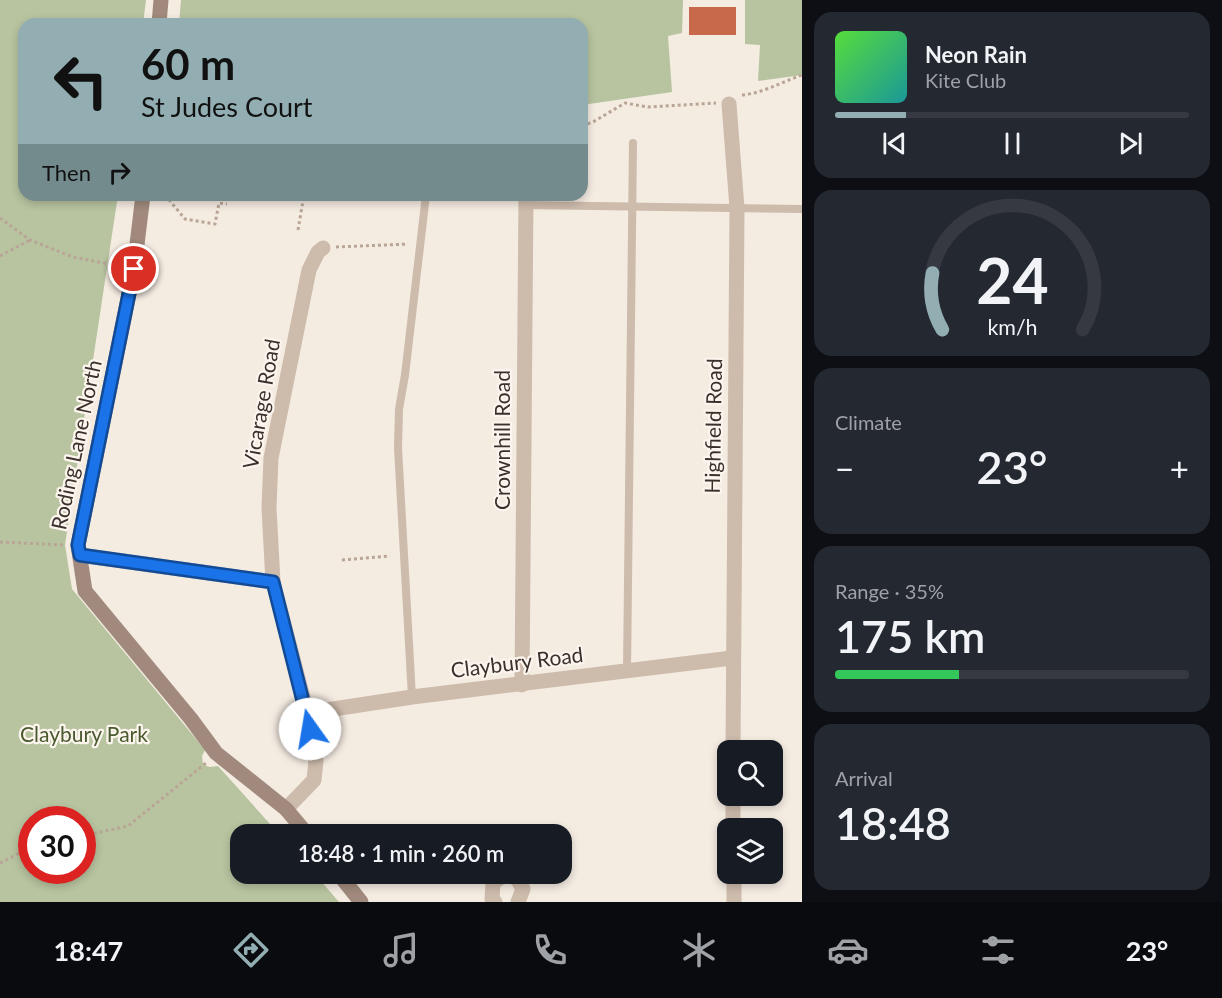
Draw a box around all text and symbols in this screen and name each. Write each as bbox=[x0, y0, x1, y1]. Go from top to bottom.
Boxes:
text: 60 m bbox=[141, 39, 235, 89]
text: Neon Rain bbox=[925, 41, 1027, 68]
icon: left bbox=[42, 42, 120, 120]
text: Kite Club bbox=[925, 68, 1006, 92]
text: St Judes Court bbox=[141, 90, 313, 123]
icon: previous bbox=[878, 127, 911, 160]
icon: pause bbox=[996, 127, 1029, 160]
icon: next bbox=[1114, 127, 1147, 160]
icon: right bbox=[103, 156, 136, 189]
text: Then bbox=[42, 159, 91, 186]
text: 24 bbox=[976, 242, 1048, 317]
pin bbox=[108, 243, 159, 294]
icon: arrive bbox=[117, 252, 150, 285]
text: km/h bbox=[987, 314, 1037, 340]
street label: Vicarage Road bbox=[237, 337, 284, 471]
street label: Roding Lane North bbox=[45, 357, 106, 532]
street label: Highfield Road bbox=[699, 358, 726, 494]
street label: Crownhill Road bbox=[489, 370, 514, 510]
text: Climate bbox=[835, 410, 902, 434]
text: 23° bbox=[977, 440, 1047, 494]
text: − bbox=[835, 448, 854, 488]
text: + bbox=[1170, 448, 1189, 488]
text: Range · 35% bbox=[835, 579, 944, 603]
text: 175 km bbox=[835, 609, 985, 663]
street label: Claybury Road bbox=[449, 641, 585, 682]
position arrow bbox=[278, 697, 342, 761]
park label: Claybury Park bbox=[20, 721, 148, 746]
map controls bbox=[717, 740, 783, 884]
button: search bbox=[717, 740, 783, 806]
text: Arrival bbox=[835, 766, 893, 790]
text: 18:48 bbox=[835, 796, 951, 850]
speed limit sign: 30 bbox=[18, 806, 96, 884]
button: layers bbox=[717, 818, 783, 884]
text: 18:48 · 1 min · 260 m bbox=[298, 840, 504, 867]
icon: directions bbox=[230, 929, 272, 971]
icon: music bbox=[380, 929, 422, 971]
icon: phone bbox=[529, 929, 571, 971]
icon: climate bbox=[678, 929, 720, 971]
icon: car bbox=[827, 929, 869, 971]
icon: filters bbox=[977, 929, 1019, 971]
text: 18:47 bbox=[54, 934, 123, 967]
text: 23° bbox=[1126, 934, 1168, 967]

